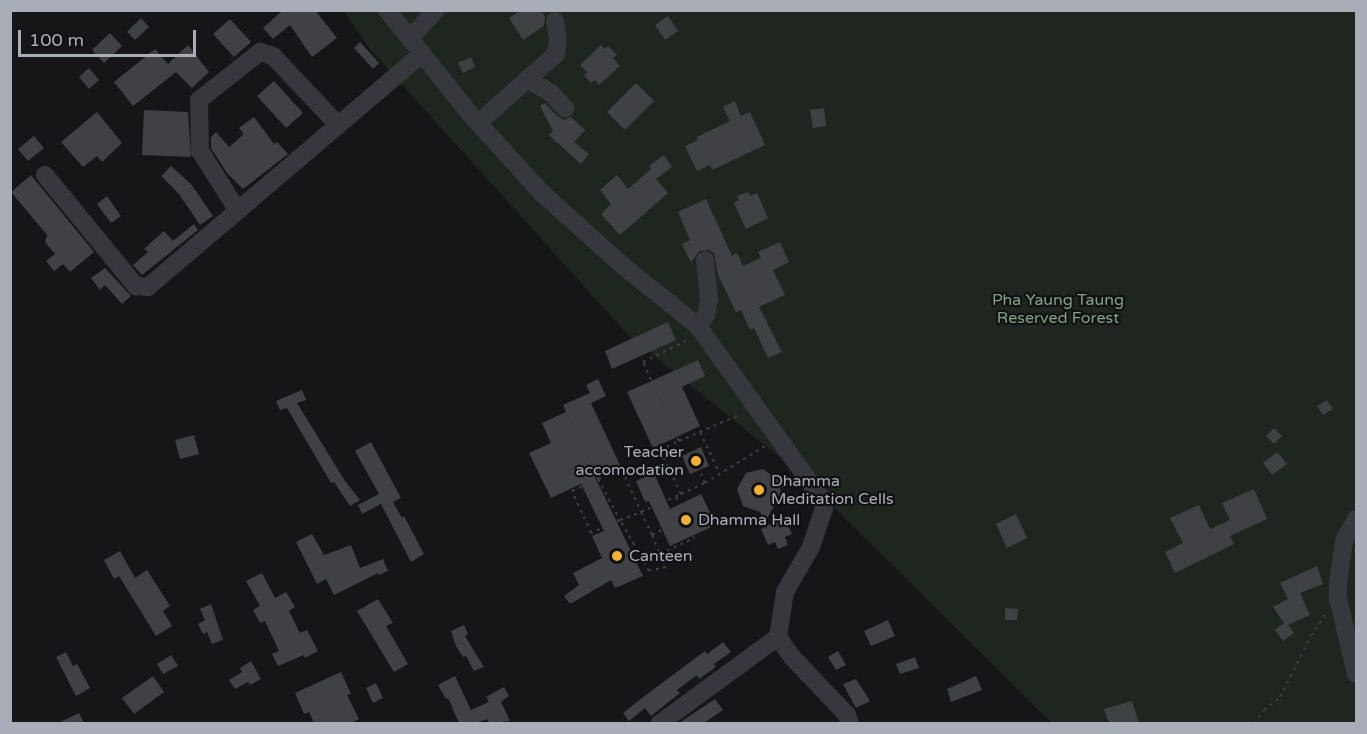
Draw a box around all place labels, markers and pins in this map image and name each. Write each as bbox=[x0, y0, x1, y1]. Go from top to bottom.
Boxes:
place label: Teacher accomodation bbox=[575, 442, 684, 480]
marker: Teacher accomodation bbox=[689, 454, 703, 468]
place label: Dhamma Meditation Cells bbox=[771, 471, 894, 509]
marker: Dhamma Meditation Cells bbox=[752, 483, 766, 497]
place label: Dhamma Hall bbox=[698, 510, 800, 530]
marker: Dhamma Hall bbox=[679, 513, 693, 527]
place label: Canteen bbox=[629, 546, 693, 566]
marker: Canteen bbox=[610, 549, 624, 563]

